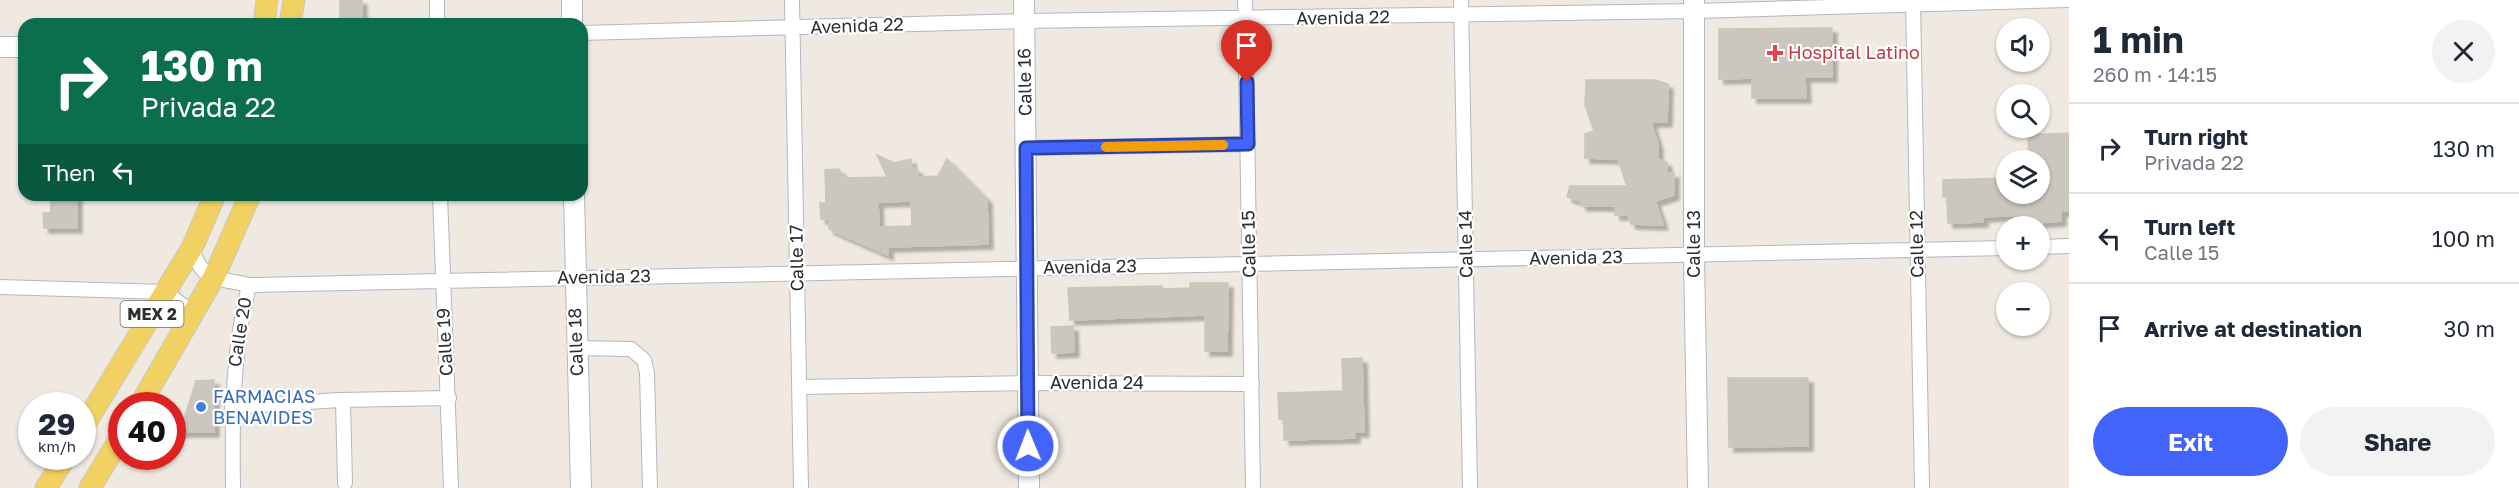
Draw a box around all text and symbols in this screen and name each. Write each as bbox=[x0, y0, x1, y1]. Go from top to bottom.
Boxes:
street label: Avenida 22 bbox=[1296, 5, 1390, 29]
street label: Avenida 22 bbox=[810, 12, 904, 38]
map controls bbox=[1996, 18, 2050, 336]
button: sound bbox=[1996, 18, 2050, 72]
text: 1 min bbox=[2093, 18, 2184, 61]
pin bbox=[1221, 20, 1272, 82]
button: close bbox=[2432, 20, 2495, 83]
icon: arrive bbox=[1230, 29, 1263, 62]
text: 130 m bbox=[141, 40, 263, 90]
place label: Hospital Latino bbox=[1788, 41, 1920, 63]
icon: right bbox=[42, 42, 120, 120]
marker: Hospital Latino bbox=[1766, 44, 1784, 62]
street label: Calle 16 bbox=[1012, 48, 1036, 116]
text: 260 m · 14:15 bbox=[2093, 62, 2217, 86]
button: search bbox=[1996, 84, 2050, 138]
text: Privada 22 bbox=[141, 91, 276, 123]
text: Turn right bbox=[2144, 123, 2248, 150]
icon: right bbox=[2093, 132, 2126, 165]
text: 130 m bbox=[2433, 135, 2495, 162]
button: layers bbox=[1996, 150, 2050, 204]
text: Privada 22 bbox=[2144, 150, 2244, 174]
icon: left bbox=[107, 156, 140, 189]
text: Then bbox=[42, 159, 95, 186]
street label: Calle 15 bbox=[1236, 210, 1260, 278]
street label: Calle 14 bbox=[1453, 210, 1477, 278]
street label: Calle 13 bbox=[1682, 210, 1704, 278]
street label: Calle 12 bbox=[1904, 210, 1928, 278]
text: Turn left bbox=[2144, 213, 2235, 240]
button: + bbox=[1996, 216, 2050, 270]
icon: left bbox=[2093, 222, 2126, 255]
street label: Calle 17 bbox=[784, 224, 808, 292]
text: 100 m bbox=[2432, 225, 2495, 252]
text: Calle 15 bbox=[2144, 240, 2219, 264]
street label: Avenida 23 bbox=[1529, 245, 1623, 269]
street label: Avenida 23 bbox=[1043, 254, 1137, 278]
street label: Avenida 23 bbox=[557, 264, 651, 288]
button: − bbox=[1996, 282, 2050, 336]
street label: Calle 20 bbox=[223, 295, 255, 368]
road number: MEX 2 bbox=[120, 301, 184, 327]
street label: Calle 19 bbox=[431, 307, 457, 377]
street label: Calle 18 bbox=[563, 307, 587, 377]
icon: arrive bbox=[2093, 312, 2126, 345]
text: Arrive at destination bbox=[2144, 315, 2362, 342]
text: 30 m bbox=[2444, 315, 2495, 342]
street label: Avenida 24 bbox=[1050, 371, 1144, 393]
place label: FARMACIAS BENAVIDES bbox=[213, 385, 315, 428]
speed limit sign: 40 bbox=[108, 392, 186, 470]
marker: FARMACIAS BENAVIDES bbox=[194, 400, 208, 414]
text: 29 bbox=[38, 406, 76, 442]
button: Exit bbox=[2093, 407, 2288, 476]
button: Share bbox=[2300, 407, 2495, 476]
position arrow bbox=[996, 414, 1060, 478]
text: km/h bbox=[38, 437, 76, 455]

